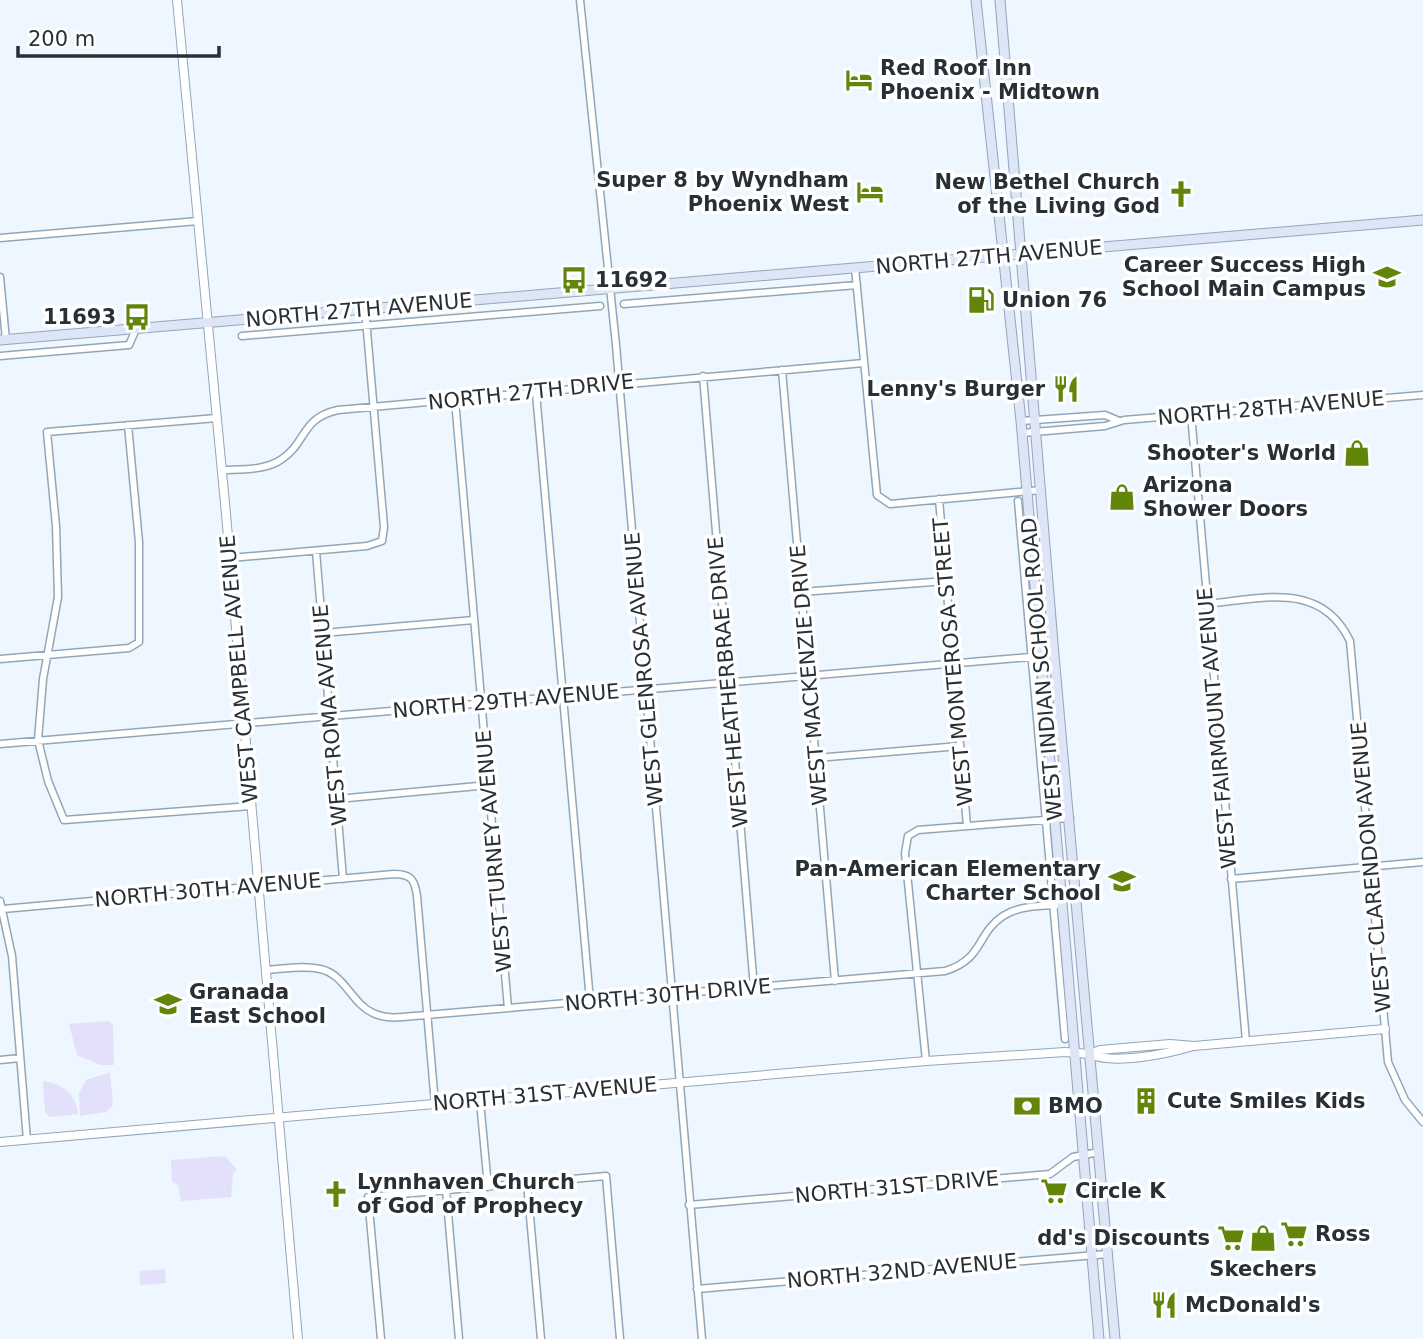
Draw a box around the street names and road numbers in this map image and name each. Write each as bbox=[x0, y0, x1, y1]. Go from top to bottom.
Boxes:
street label: NORTH 27TH AVENUE bbox=[875, 235, 1103, 279]
street label: NORTH 27TH AVENUE bbox=[245, 288, 473, 332]
street label: NORTH 27TH DRIVE bbox=[427, 369, 635, 415]
street label: NORTH 28TH AVENUE bbox=[1157, 386, 1385, 430]
street label: WEST INDIAN SCHOOL ROAD bbox=[1017, 516, 1067, 822]
street label: WEST MONTEROSA STREET bbox=[928, 517, 978, 807]
street label: WEST GLENROSA AVENUE bbox=[620, 531, 668, 807]
street label: WEST CAMPBELL AVENUE bbox=[215, 534, 263, 804]
street label: WEST HEATHERBRAE DRIVE bbox=[703, 535, 753, 829]
street label: WEST MACKENZIE DRIVE bbox=[786, 544, 832, 806]
street label: WEST FAIRMOUNT AVENUE bbox=[1193, 586, 1241, 870]
street label: WEST ROMA AVENUE bbox=[308, 603, 352, 827]
street label: NORTH 29TH AVENUE bbox=[392, 679, 620, 723]
street label: WEST CLARENDON AVENUE bbox=[1346, 721, 1396, 1013]
street label: WEST TURNEY AVENUE bbox=[471, 729, 517, 973]
street label: NORTH 30TH AVENUE bbox=[94, 868, 322, 912]
street label: NORTH 30TH DRIVE bbox=[564, 974, 772, 1016]
street label: NORTH 31ST AVENUE bbox=[432, 1072, 658, 1116]
street label: NORTH 31ST DRIVE bbox=[794, 1166, 1000, 1208]
street label: NORTH 32ND AVENUE bbox=[786, 1249, 1018, 1293]

